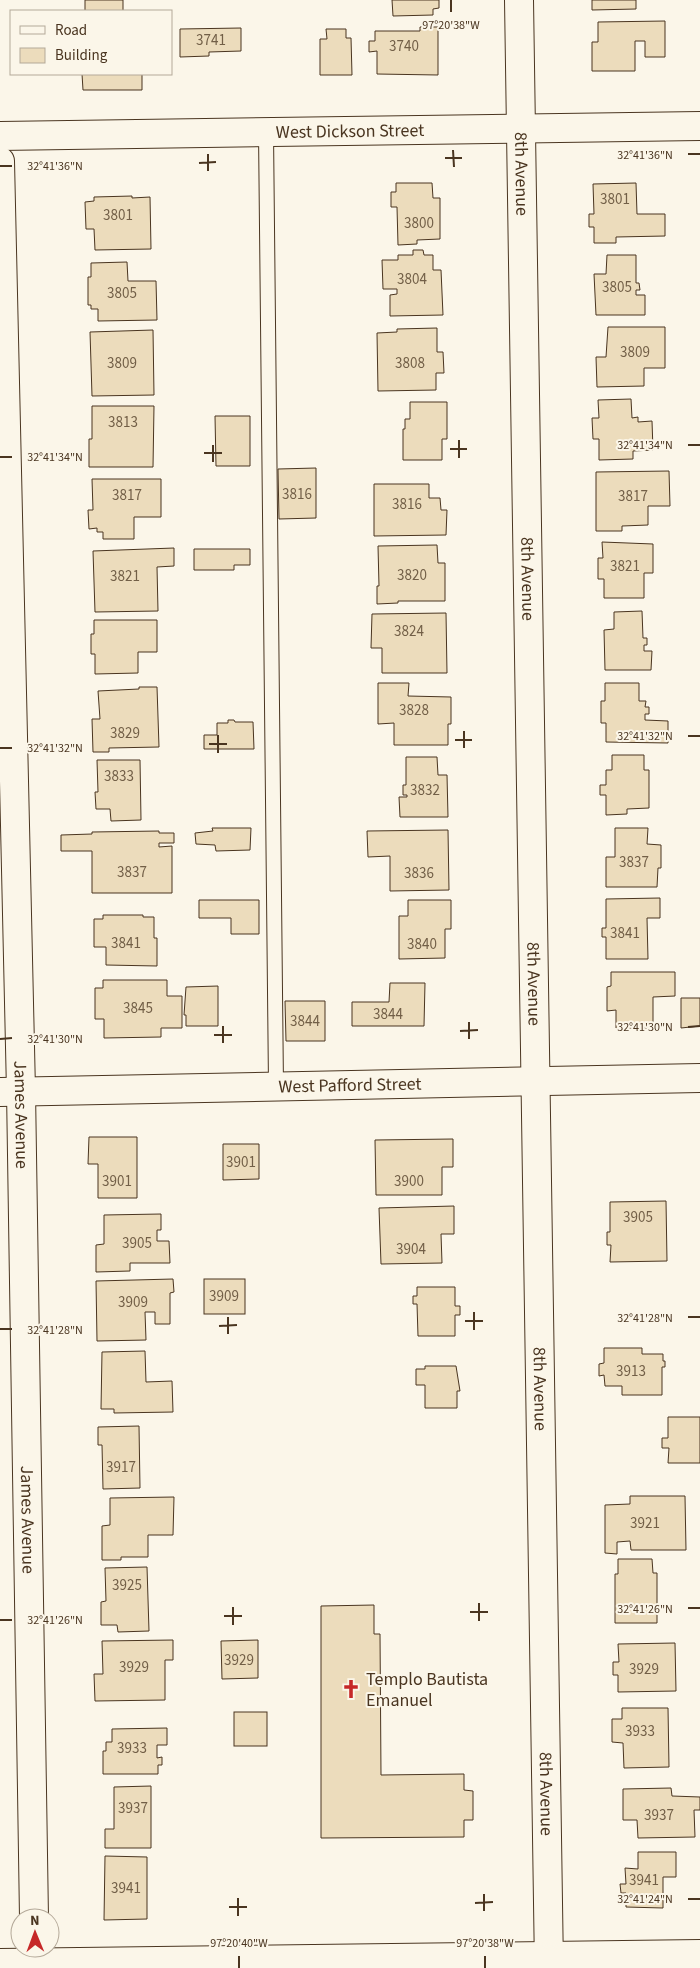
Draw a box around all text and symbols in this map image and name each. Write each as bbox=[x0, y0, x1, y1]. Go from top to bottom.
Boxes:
legend bbox=[10, 10, 172, 75]
text: 97°20'38"W bbox=[422, 17, 480, 34]
text: Road bbox=[55, 20, 87, 41]
house number: 3741 bbox=[196, 30, 226, 51]
house number: 3740 bbox=[389, 36, 419, 57]
text: Building bbox=[55, 45, 108, 66]
street label: West Dickson Street bbox=[276, 117, 424, 145]
street label: 8th Avenue bbox=[509, 132, 535, 216]
text: 32°41'36"N bbox=[617, 147, 673, 164]
text: 32°41'36"N bbox=[27, 158, 83, 175]
house number: 3801 bbox=[600, 189, 630, 210]
house number: 3801 bbox=[103, 205, 133, 226]
house number: 3800 bbox=[404, 213, 434, 234]
house number: 3804 bbox=[397, 269, 427, 290]
house number: 3805 bbox=[602, 277, 632, 298]
house number: 3805 bbox=[107, 283, 137, 304]
house number: 3809 bbox=[620, 342, 650, 363]
house number: 3809 bbox=[107, 353, 137, 374]
house number: 3808 bbox=[395, 353, 425, 374]
house number: 3813 bbox=[108, 412, 138, 433]
text: 32°41'34"N bbox=[617, 437, 673, 454]
text: 32°41'34"N bbox=[27, 449, 83, 466]
house number: 3816 bbox=[282, 484, 312, 505]
house number: 3817 bbox=[112, 485, 142, 506]
house number: 3817 bbox=[618, 486, 648, 507]
house number: 3816 bbox=[392, 494, 422, 515]
street label: 8th Avenue bbox=[515, 537, 541, 621]
house number: 3821 bbox=[610, 556, 640, 577]
house number: 3820 bbox=[397, 565, 427, 586]
house number: 3821 bbox=[110, 566, 140, 587]
house number: 3824 bbox=[394, 621, 424, 642]
house number: 3828 bbox=[399, 700, 429, 721]
house number: 3829 bbox=[110, 723, 140, 744]
text: 32°41'32"N bbox=[617, 728, 673, 745]
text: 32°41'32"N bbox=[27, 740, 83, 757]
house number: 3833 bbox=[104, 766, 134, 787]
house number: 3832 bbox=[410, 780, 440, 801]
house number: 3837 bbox=[619, 852, 649, 873]
house number: 3837 bbox=[117, 862, 147, 883]
house number: 3836 bbox=[404, 863, 434, 884]
house number: 3841 bbox=[610, 923, 640, 944]
house number: 3841 bbox=[111, 933, 141, 954]
house number: 3840 bbox=[407, 934, 437, 955]
street label: 8th Avenue bbox=[521, 942, 547, 1026]
house number: 3845 bbox=[123, 998, 153, 1019]
house number: 3844 bbox=[373, 1004, 403, 1025]
house number: 3844 bbox=[290, 1011, 320, 1032]
text: 32°41'30"N bbox=[617, 1019, 673, 1036]
text: 32°41'30"N bbox=[27, 1031, 83, 1048]
street label: James Avenue bbox=[8, 1060, 35, 1169]
street label: West Pafford Street bbox=[278, 1071, 422, 1099]
house number: 3901 bbox=[226, 1152, 256, 1173]
house number: 3901 bbox=[102, 1171, 132, 1192]
house number: 3900 bbox=[394, 1171, 424, 1192]
house number: 3905 bbox=[623, 1207, 653, 1228]
house number: 3905 bbox=[122, 1233, 152, 1254]
house number: 3904 bbox=[396, 1239, 426, 1260]
house number: 3909 bbox=[209, 1286, 239, 1307]
house number: 3909 bbox=[118, 1292, 148, 1313]
text: 32°41'28"N bbox=[617, 1310, 673, 1327]
text: 32°41'28"N bbox=[27, 1322, 83, 1339]
street label: 8th Avenue bbox=[527, 1347, 553, 1431]
house number: 3913 bbox=[616, 1361, 646, 1382]
house number: 3917 bbox=[106, 1457, 136, 1478]
street label: James Avenue bbox=[14, 1465, 41, 1574]
house number: 3921 bbox=[630, 1513, 660, 1534]
house number: 3925 bbox=[112, 1575, 142, 1596]
text: 32°41'26"N bbox=[617, 1601, 673, 1618]
text: 32°41'26"N bbox=[27, 1612, 83, 1629]
house number: 3929 bbox=[224, 1650, 254, 1671]
house number: 3929 bbox=[119, 1657, 149, 1678]
house number: 3929 bbox=[629, 1659, 659, 1680]
place label: Templo Bautista Emanuel bbox=[366, 1667, 488, 1713]
church icon: Templo Bautista Emanuel bbox=[340, 1678, 362, 1700]
house number: 3933 bbox=[625, 1721, 655, 1742]
house number: 3933 bbox=[117, 1738, 147, 1759]
street label: 8th Avenue bbox=[533, 1752, 559, 1836]
house number: 3937 bbox=[118, 1798, 148, 1819]
house number: 3937 bbox=[644, 1805, 674, 1826]
house number: 3941 bbox=[629, 1870, 659, 1891]
house number: 3941 bbox=[111, 1878, 141, 1899]
text: 32°41'24"N bbox=[617, 1891, 673, 1908]
north arrow bbox=[10, 1908, 60, 1958]
text: N bbox=[30, 1911, 40, 1931]
text: 97°20'40"W bbox=[210, 1935, 268, 1952]
text: 97°20'38"W bbox=[456, 1935, 514, 1952]

